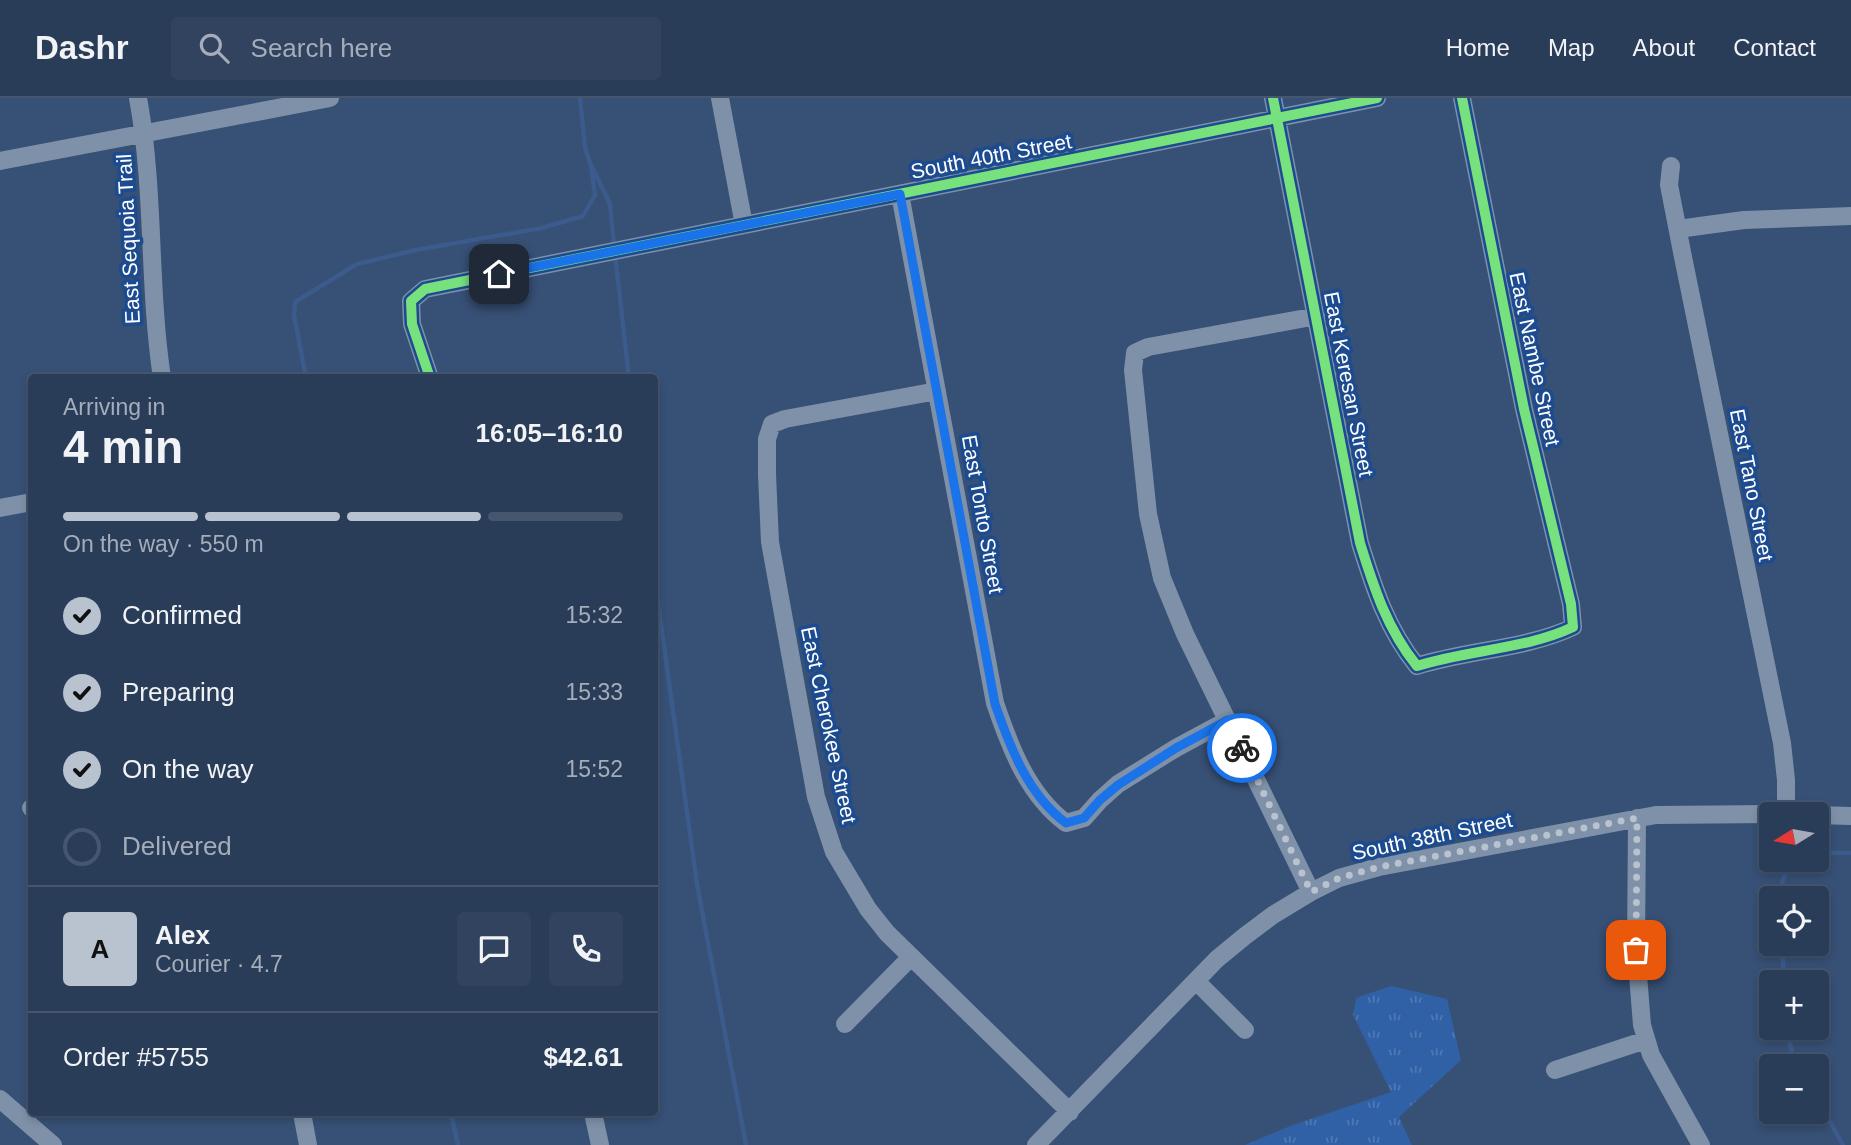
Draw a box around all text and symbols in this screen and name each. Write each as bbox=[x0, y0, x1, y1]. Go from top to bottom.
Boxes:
search box bbox=[171, 17, 661, 80]
text: Dashr bbox=[35, 29, 129, 66]
icon: search bbox=[195, 29, 233, 67]
text: Search here bbox=[251, 33, 392, 63]
text: Home bbox=[1446, 34, 1510, 61]
text: Map bbox=[1548, 34, 1595, 61]
text: About bbox=[1633, 34, 1695, 61]
text: Contact bbox=[1733, 34, 1816, 61]
street label: South 40th Street bbox=[909, 129, 1074, 183]
street label: East Sequoia Trail bbox=[112, 153, 144, 325]
pin bbox=[469, 244, 529, 304]
icon: home bbox=[480, 255, 518, 293]
street label: East Nambe Street bbox=[1505, 270, 1565, 448]
street label: East Keresan Street bbox=[1320, 290, 1378, 479]
text: Arriving in bbox=[63, 394, 165, 420]
street label: East Tano Street bbox=[1726, 407, 1778, 563]
text: 16:05–16:10 bbox=[476, 418, 623, 448]
text: 4 min bbox=[63, 421, 183, 473]
street label: East Tonto Street bbox=[958, 433, 1008, 595]
text: On the way · 550 m bbox=[63, 531, 264, 557]
icon: check bbox=[63, 597, 101, 635]
text: Confirmed bbox=[122, 600, 242, 630]
text: 15:32 bbox=[565, 602, 623, 628]
street label: East Cherokee Street bbox=[797, 624, 861, 826]
icon: check bbox=[63, 674, 101, 712]
text: Preparing bbox=[122, 677, 235, 707]
text: 15:33 bbox=[565, 679, 623, 705]
courier bbox=[1207, 713, 1277, 783]
icon: bike bbox=[1223, 729, 1261, 767]
icon: check bbox=[63, 751, 101, 789]
text: On the way bbox=[122, 754, 254, 784]
text: 15:52 bbox=[565, 756, 623, 782]
north arrow bbox=[1759, 802, 1829, 872]
map controls bbox=[1759, 802, 1829, 1124]
street label: South 38th Street bbox=[1350, 808, 1514, 864]
text: Delivered bbox=[122, 831, 232, 861]
button: locate bbox=[1759, 886, 1829, 956]
button: chat bbox=[457, 912, 531, 986]
button: phone bbox=[549, 912, 623, 986]
text: Alex bbox=[155, 920, 210, 950]
pin bbox=[1606, 920, 1666, 980]
icon: bag bbox=[1617, 931, 1655, 969]
text: A bbox=[91, 934, 109, 964]
text: Courier · 4.7 bbox=[155, 951, 283, 977]
button: + bbox=[1759, 970, 1829, 1040]
text: Order #5755 bbox=[63, 1042, 209, 1072]
text: $42.61 bbox=[543, 1042, 623, 1072]
button: − bbox=[1759, 1054, 1829, 1124]

